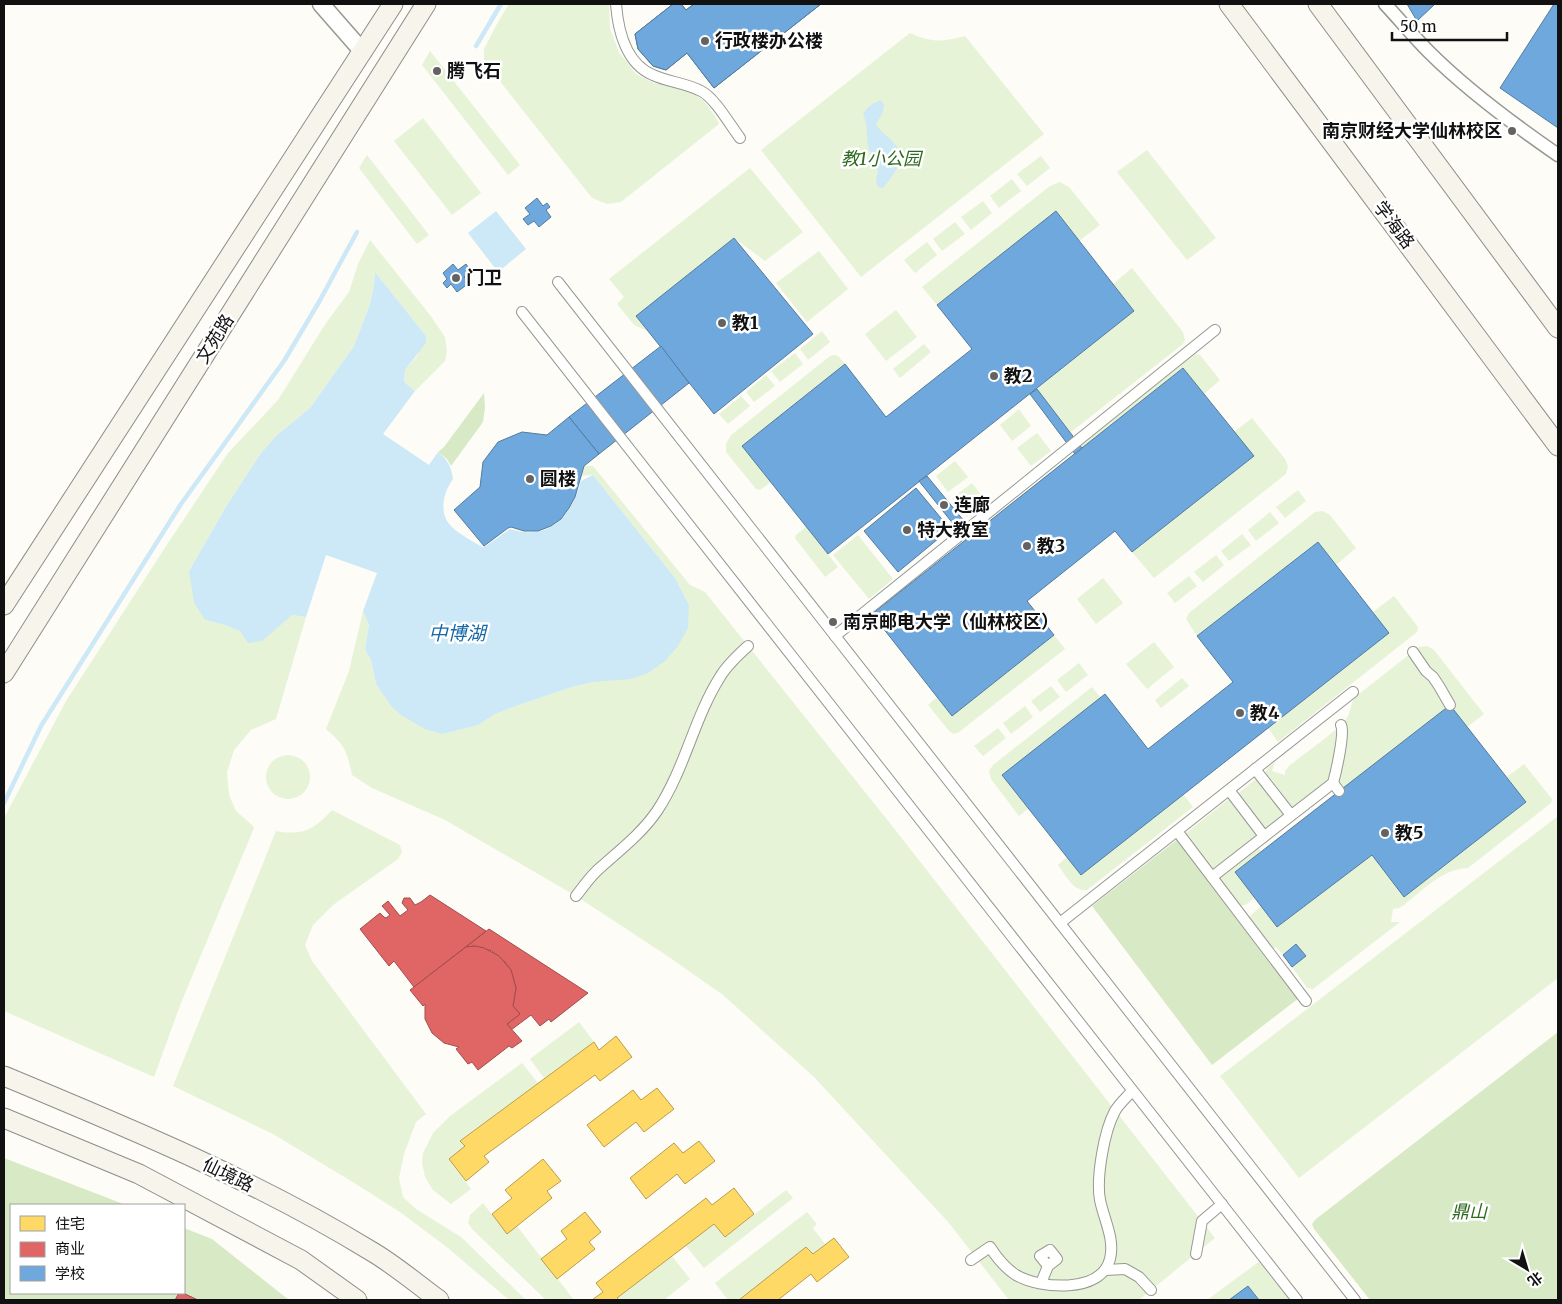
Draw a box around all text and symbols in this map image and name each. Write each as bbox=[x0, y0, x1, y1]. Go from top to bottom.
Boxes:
scale bar bbox=[1392, 10, 1507, 42]
text: 50 m bbox=[1400, 17, 1437, 36]
place label: 行政楼办公楼 bbox=[715, 29, 823, 52]
marker: 行政楼办公楼 bbox=[699, 35, 711, 47]
place label: 腾飞石 bbox=[447, 59, 501, 82]
marker: 腾飞石 bbox=[431, 65, 443, 77]
place label: 南京财经大学仙林校区 bbox=[1322, 119, 1502, 142]
marker: 南京财经大学仙林校区 bbox=[1506, 125, 1518, 137]
park label: 教1小公园 bbox=[841, 147, 924, 170]
street label: 学海路 bbox=[1369, 196, 1420, 253]
place label: 门卫 bbox=[466, 266, 502, 289]
marker: 门卫 bbox=[450, 272, 462, 284]
street label: 文苑路 bbox=[191, 310, 239, 368]
place label: 教1 bbox=[732, 311, 758, 334]
marker: 教1 bbox=[716, 317, 728, 329]
place label: 教2 bbox=[1004, 364, 1033, 387]
marker: 教2 bbox=[988, 370, 1000, 382]
place label: 圆楼 bbox=[540, 467, 576, 490]
marker: 圆楼 bbox=[524, 473, 536, 485]
place label: 连廊 bbox=[954, 493, 990, 516]
marker: 连廊 bbox=[938, 499, 950, 511]
place label: 特大教室 bbox=[917, 518, 989, 541]
marker: 特大教室 bbox=[901, 524, 913, 536]
place label: 教3 bbox=[1037, 534, 1065, 557]
marker: 教3 bbox=[1021, 540, 1033, 552]
place label: 南京邮电大学（仙林校区） bbox=[843, 610, 1059, 633]
marker: 南京邮电大学（仙林校区） bbox=[827, 616, 839, 628]
water label: 中博湖 bbox=[428, 621, 488, 645]
place label: 教4 bbox=[1250, 701, 1280, 724]
marker: 教4 bbox=[1234, 707, 1246, 719]
place label: 教5 bbox=[1395, 821, 1424, 844]
marker: 教5 bbox=[1379, 827, 1391, 839]
street label: 仙境路 bbox=[199, 1152, 258, 1197]
park label: 鼎山 bbox=[1451, 1200, 1488, 1223]
legend bbox=[10, 1204, 185, 1294]
text: 住宅 bbox=[55, 1214, 85, 1233]
text: 商业 bbox=[55, 1239, 85, 1258]
north arrow bbox=[1502, 1244, 1552, 1294]
text: 学校 bbox=[55, 1264, 85, 1283]
text: 北 bbox=[1524, 1268, 1546, 1291]

